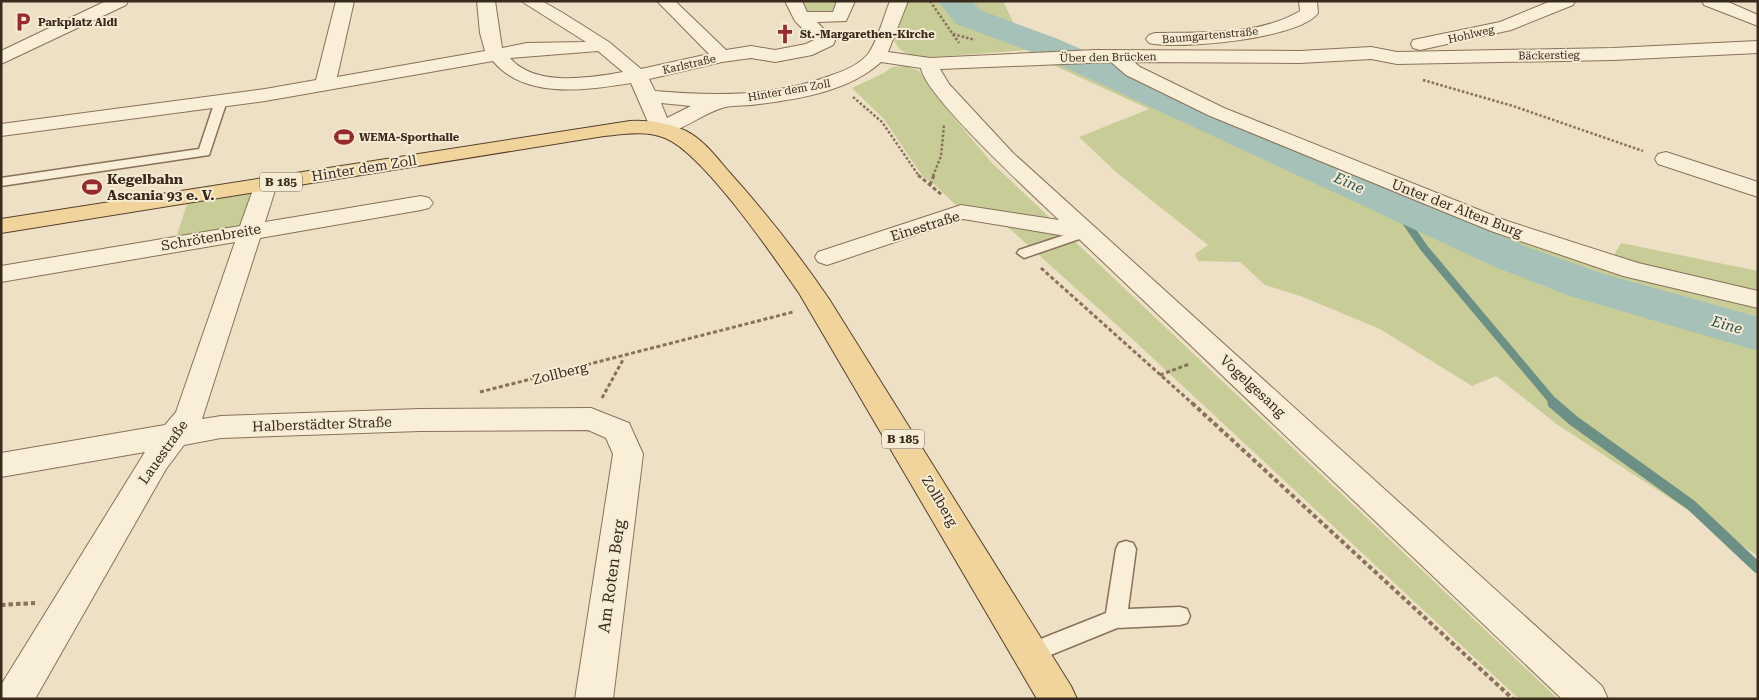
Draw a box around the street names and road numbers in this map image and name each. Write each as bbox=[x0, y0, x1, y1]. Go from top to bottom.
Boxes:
street label: Hohlweg bbox=[1447, 23, 1496, 46]
street label: Baumgartenstraße bbox=[1161, 25, 1259, 46]
street label: Bäckerstieg bbox=[1518, 48, 1581, 63]
street label: Über den Brücken bbox=[1059, 49, 1157, 65]
street label: Karlstraße bbox=[661, 52, 717, 77]
street label: Hinter dem Zoll bbox=[747, 77, 832, 104]
street label: Hinter dem Zoll bbox=[310, 152, 418, 184]
road number: B 185 bbox=[260, 172, 302, 192]
street label: Unter der Alten Burg bbox=[1389, 176, 1525, 240]
street label: Einestraße bbox=[888, 208, 962, 244]
street label: Schrötenbreite bbox=[160, 220, 263, 254]
street label: Vogelgesang bbox=[1217, 352, 1289, 420]
street label: Zollberg bbox=[531, 358, 589, 388]
street label: Halberstädter Straße bbox=[252, 414, 392, 434]
street label: Lauestraße bbox=[135, 417, 191, 487]
road number: B 185 bbox=[882, 429, 924, 448]
street label: Zollberg bbox=[919, 473, 961, 529]
street label: Am Roten Berg bbox=[594, 517, 629, 634]

